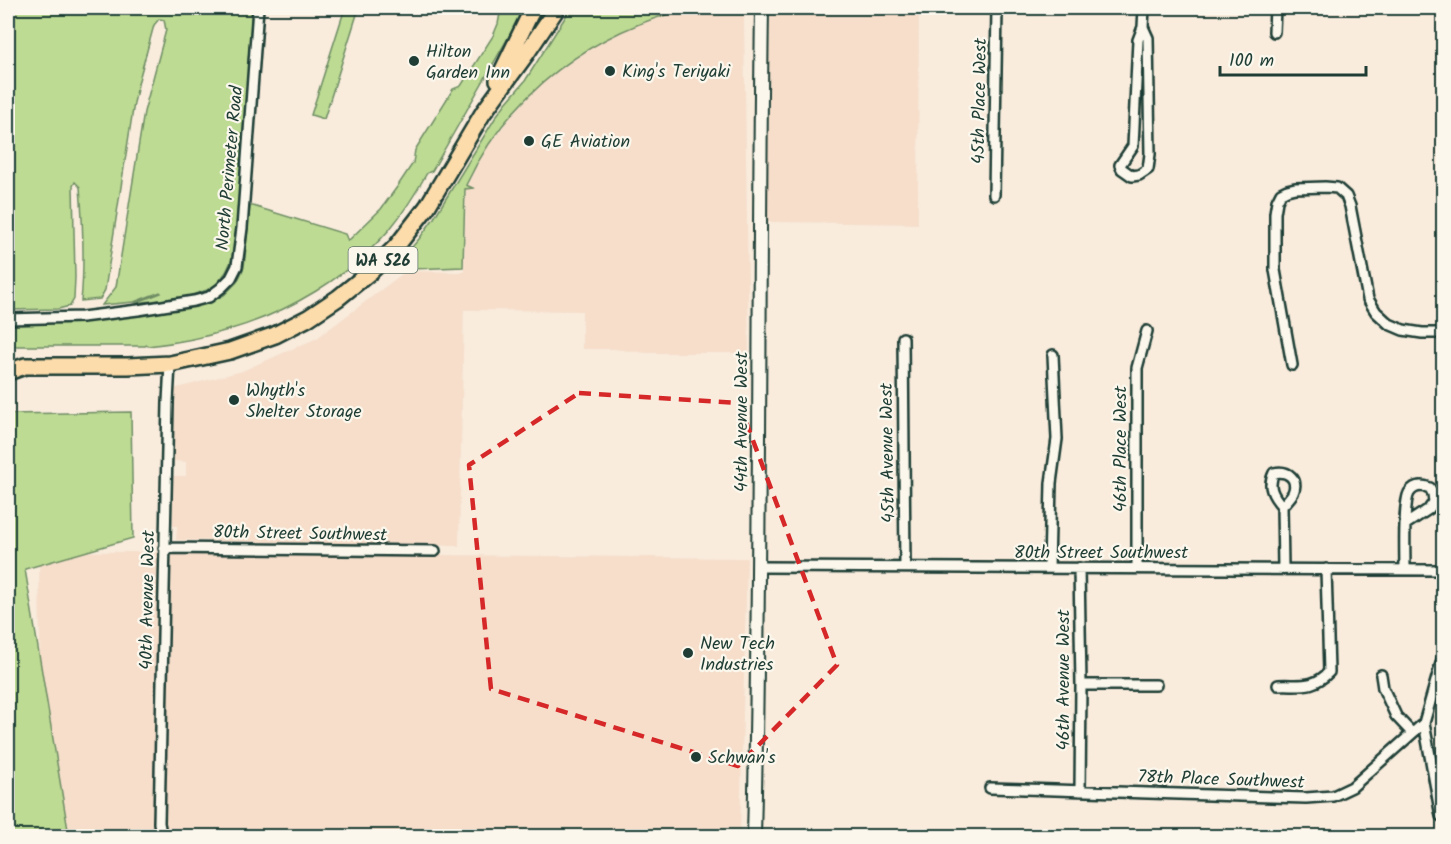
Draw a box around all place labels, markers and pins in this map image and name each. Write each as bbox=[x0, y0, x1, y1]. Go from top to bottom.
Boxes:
place label: Hilton Garden Inn bbox=[426, 38, 510, 88]
marker: Hilton Garden Inn bbox=[407, 54, 421, 68]
place label: King's Teriyaki bbox=[622, 58, 731, 87]
marker: King's Teriyaki bbox=[603, 64, 617, 78]
place label: GE Aviation bbox=[541, 128, 630, 157]
marker: GE Aviation bbox=[522, 134, 536, 148]
place label: Whyth's Shelter Storage bbox=[246, 377, 362, 427]
marker: Whyth's Shelter Storage bbox=[227, 393, 241, 407]
place label: New Tech Industries bbox=[700, 630, 775, 680]
marker: New Tech Industries bbox=[681, 646, 695, 660]
place label: Schwan's bbox=[708, 744, 776, 773]
marker: Schwan's bbox=[689, 750, 703, 764]

